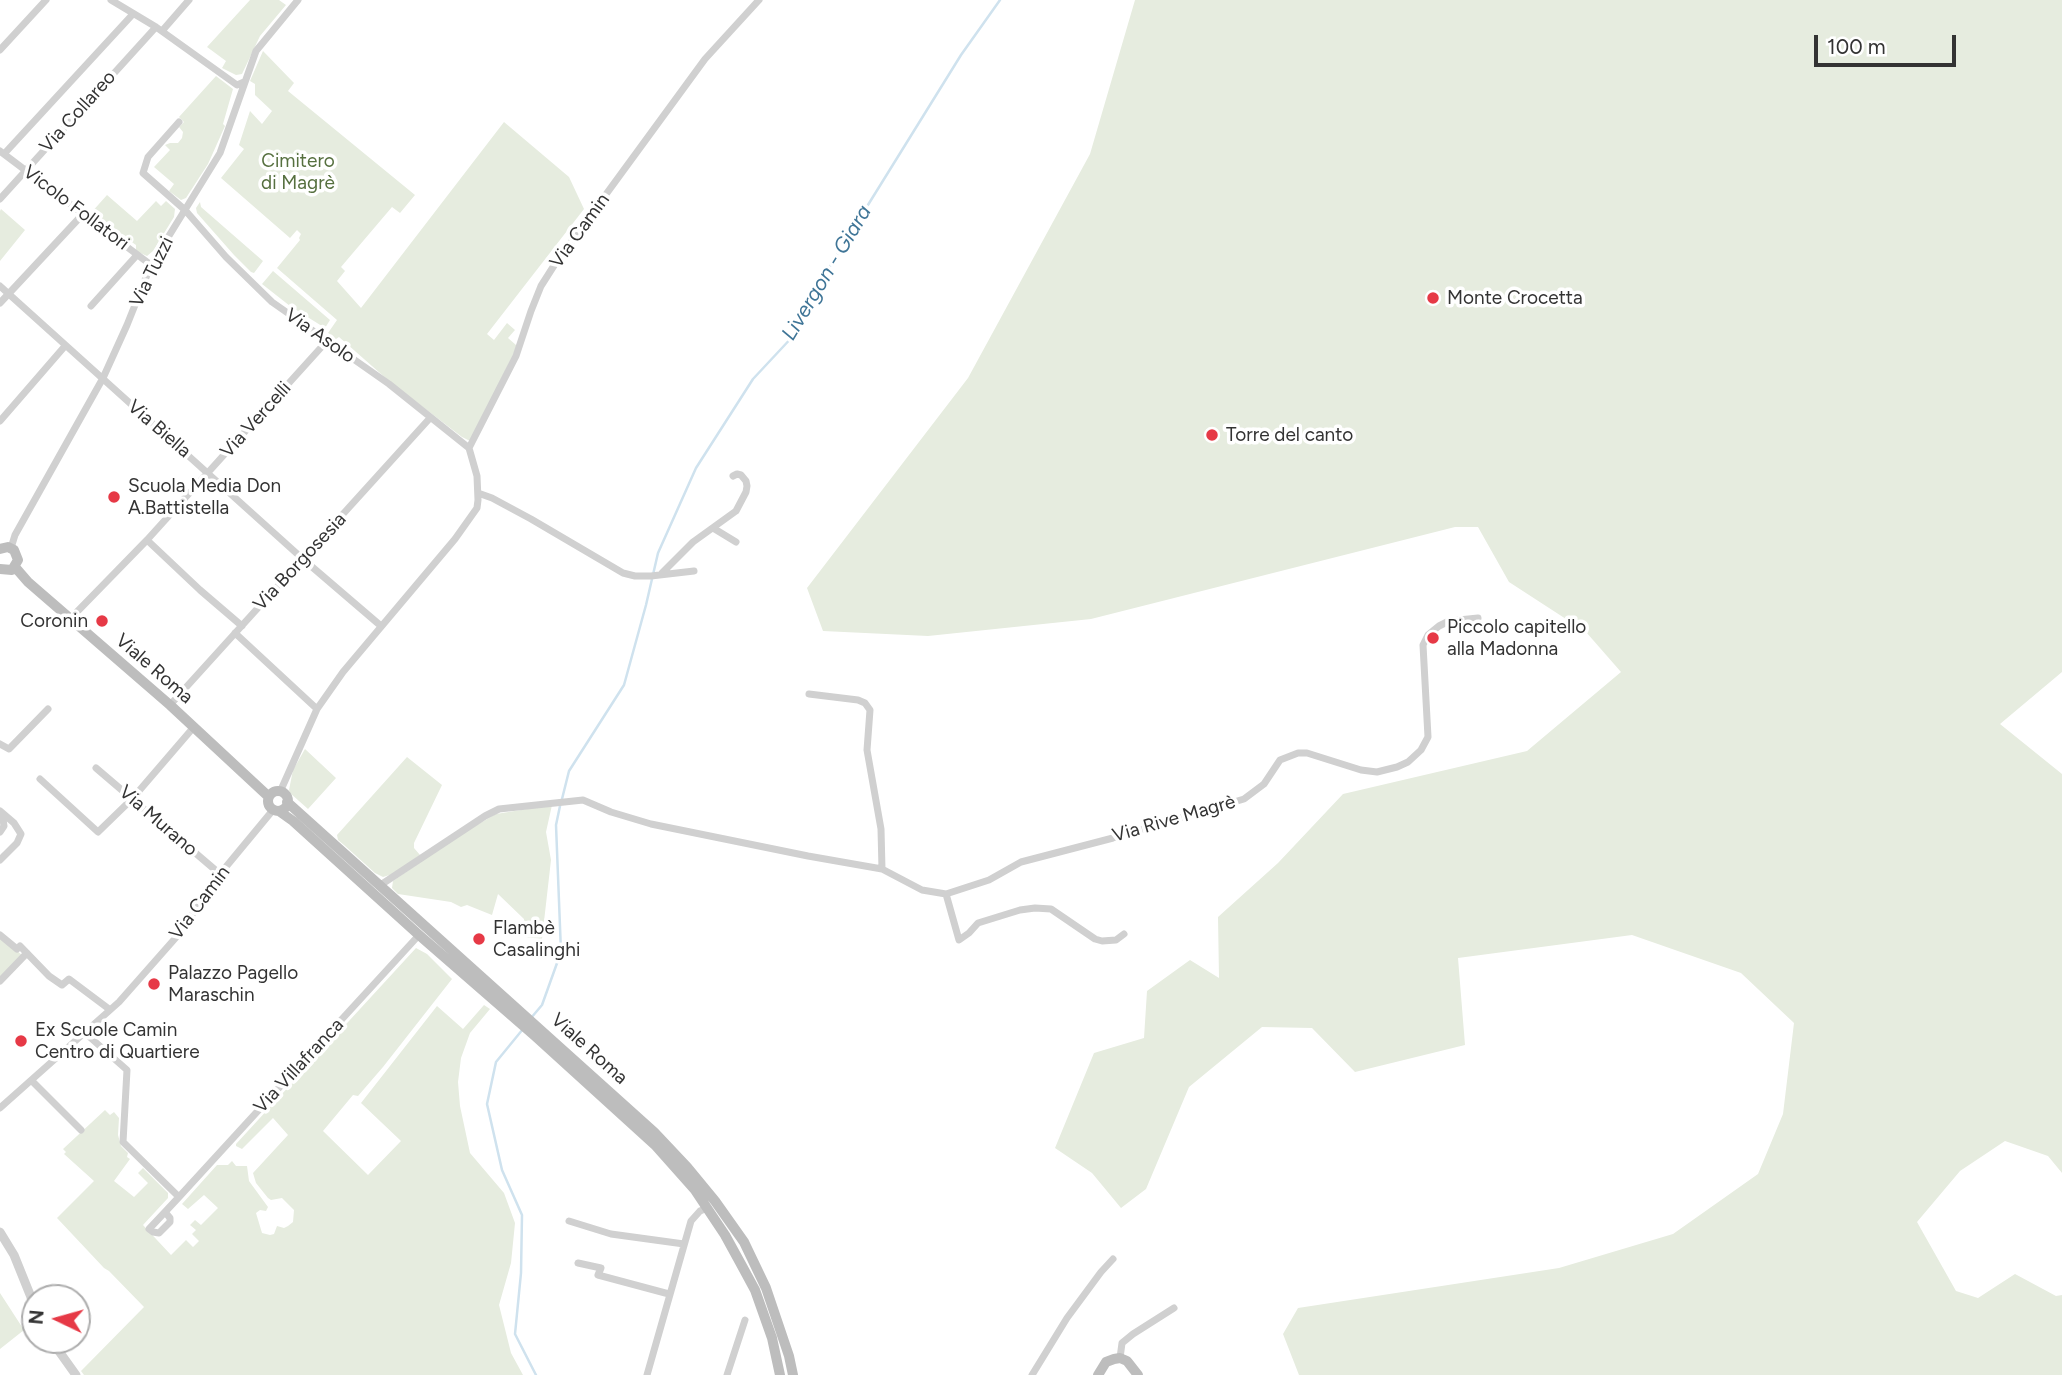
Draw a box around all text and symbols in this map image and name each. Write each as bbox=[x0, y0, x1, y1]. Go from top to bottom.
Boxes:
scale bar bbox=[1817, 21, 1959, 65]
text: 100 m bbox=[1827, 34, 1886, 59]
street label: Via Collareo bbox=[35, 66, 121, 158]
park label: Cimitero di Magrè bbox=[261, 150, 335, 194]
street label: Vicolo Follatori bbox=[18, 161, 134, 255]
street label: Via Camin bbox=[545, 189, 615, 273]
water label: Livergon - Giara bbox=[777, 201, 877, 345]
street label: Via Tuzzi bbox=[125, 233, 179, 311]
place label: Monte Crocetta bbox=[1447, 287, 1583, 309]
marker: Monte Crocetta bbox=[1425, 290, 1441, 306]
street label: Via Asolo bbox=[281, 304, 359, 368]
street label: Via Vercelli bbox=[216, 377, 296, 463]
street label: Via Biella bbox=[123, 395, 195, 463]
place label: Torre del canto bbox=[1226, 424, 1353, 446]
marker: Torre del canto bbox=[1204, 427, 1220, 443]
place label: Scuola Media Don A.Battistella bbox=[128, 475, 281, 519]
marker: Scuola Media Don A.Battistella bbox=[106, 489, 122, 505]
street label: Via Borgosesia bbox=[249, 508, 351, 616]
place label: Coronin bbox=[20, 610, 88, 632]
marker: Coronin bbox=[94, 613, 110, 629]
place label: Piccolo capitello alla Madonna bbox=[1447, 616, 1586, 660]
street label: Viale Roma bbox=[111, 629, 197, 709]
marker: Piccolo capitello alla Madonna bbox=[1425, 630, 1441, 646]
street label: Via Murano bbox=[114, 781, 202, 861]
street label: Via Rive Magrè bbox=[1110, 791, 1238, 847]
street label: Via Camin bbox=[165, 862, 235, 944]
place label: Flambè Casalinghi bbox=[493, 917, 580, 961]
marker: Flambè Casalinghi bbox=[471, 931, 487, 947]
place label: Palazzo Pagello Maraschin bbox=[168, 962, 298, 1006]
marker: Palazzo Pagello Maraschin bbox=[146, 976, 162, 992]
street label: Viale Roma bbox=[546, 1009, 632, 1089]
street label: Via Villafranca bbox=[249, 1014, 349, 1118]
place label: Ex Scuole Camin Centro di Quartiere bbox=[35, 1019, 200, 1063]
marker: Ex Scuole Camin Centro di Quartiere bbox=[13, 1033, 29, 1049]
north arrow bbox=[21, 1284, 91, 1354]
text: N bbox=[24, 1309, 49, 1326]

